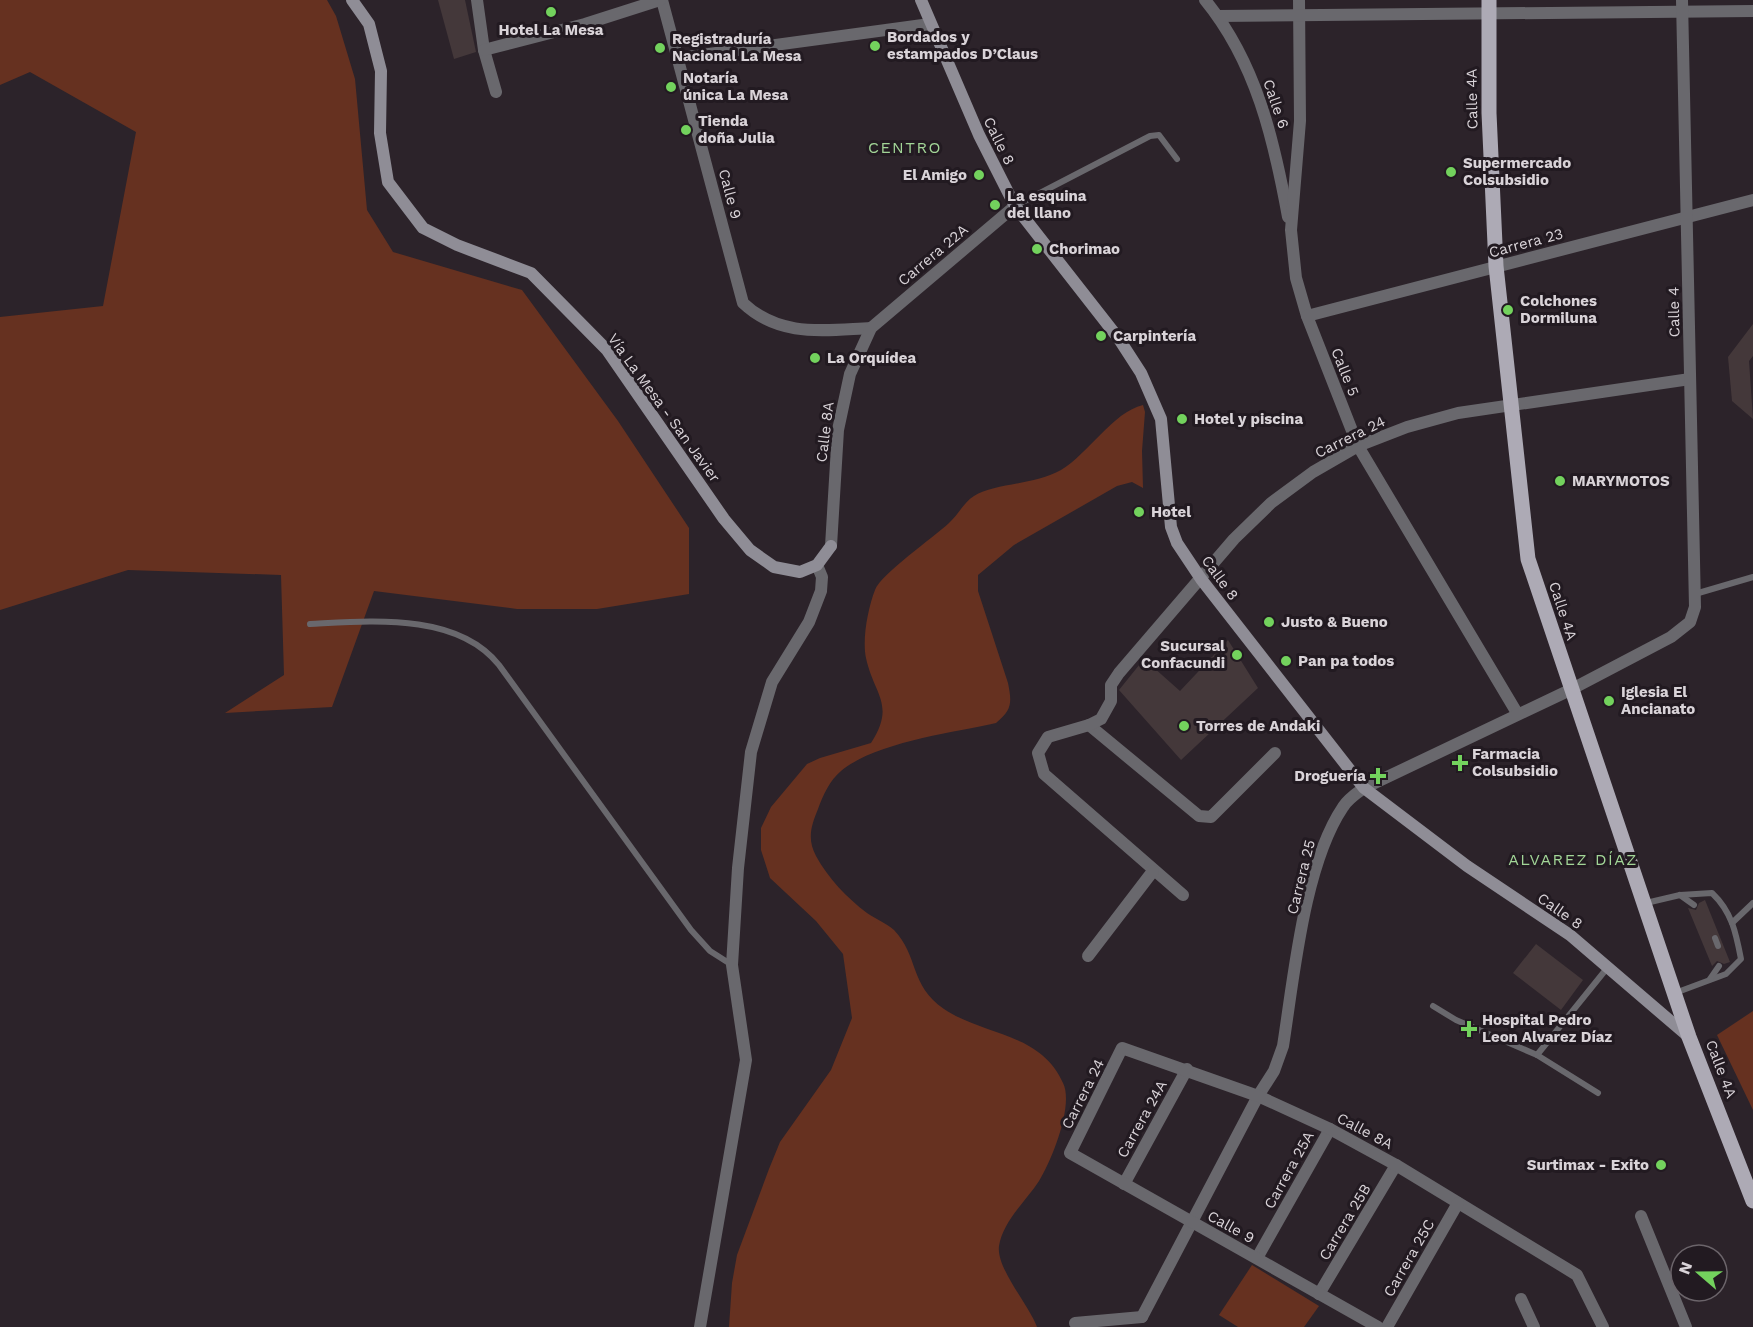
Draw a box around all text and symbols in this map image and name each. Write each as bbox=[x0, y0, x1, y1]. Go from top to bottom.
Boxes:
marker: Hotel La Mesa bbox=[544, 5, 558, 19]
place label: Hotel La Mesa bbox=[498, 21, 604, 39]
place label: Bordados y estampados D’Claus bbox=[887, 28, 1038, 63]
place label: Registraduría Nacional La Mesa bbox=[672, 30, 802, 65]
marker: Bordados y estampados D’Claus bbox=[868, 39, 882, 53]
marker: Registraduría Nacional La Mesa bbox=[653, 41, 667, 55]
street label: Calle 4A bbox=[1462, 68, 1482, 130]
place label: Notaría única La Mesa bbox=[683, 69, 788, 104]
street label: Calle 6 bbox=[1259, 77, 1293, 131]
marker: Notaría única La Mesa bbox=[664, 80, 678, 94]
place label: Tienda doña Julia bbox=[698, 112, 775, 147]
street label: Calle 8 bbox=[980, 114, 1018, 168]
marker: Tienda doña Julia bbox=[679, 123, 693, 137]
district label: CENTRO bbox=[868, 138, 942, 157]
place label: Supermercado Colsubsidio bbox=[1463, 154, 1571, 189]
marker: Supermercado Colsubsidio bbox=[1444, 165, 1458, 179]
place label: El Amigo bbox=[903, 166, 967, 184]
street label: Calle 9 bbox=[715, 167, 745, 221]
marker: El Amigo bbox=[972, 168, 986, 182]
place label: La esquina del llano bbox=[1007, 187, 1087, 222]
marker: La esquina del llano bbox=[988, 198, 1002, 212]
street label: Carrera 22A bbox=[894, 220, 972, 290]
street label: Carrera 23 bbox=[1487, 224, 1565, 262]
place label: Chorimao bbox=[1049, 240, 1120, 258]
marker: Chorimao bbox=[1030, 242, 1044, 256]
street label: Calle 4 bbox=[1665, 286, 1683, 338]
place label: Colchones Dormiluna bbox=[1520, 292, 1597, 327]
marker: Colchones Dormiluna bbox=[1501, 303, 1515, 317]
place label: Carpintería bbox=[1113, 327, 1196, 345]
marker: Carpintería bbox=[1094, 329, 1108, 343]
street label: Vía La Mesa - San Javier bbox=[604, 330, 724, 486]
street label: Calle 5 bbox=[1327, 345, 1363, 399]
place label: La Orquídea bbox=[827, 349, 916, 367]
marker: La Orquídea bbox=[808, 351, 822, 365]
street label: Calle 8A bbox=[812, 401, 838, 463]
place label: Hotel y piscina bbox=[1194, 410, 1303, 428]
marker: Hotel y piscina bbox=[1175, 412, 1189, 426]
street label: Carrera 24 bbox=[1312, 412, 1388, 462]
place label: MARYMOTOS bbox=[1572, 472, 1670, 490]
marker: MARYMOTOS bbox=[1553, 474, 1567, 488]
place label: Hotel bbox=[1151, 503, 1191, 521]
marker: Hotel bbox=[1132, 505, 1146, 519]
street label: Calle 8 bbox=[1198, 552, 1242, 604]
street label: Calle 4A bbox=[1545, 579, 1581, 643]
place label: Justo & Bueno bbox=[1281, 613, 1388, 631]
marker: Justo & Bueno bbox=[1262, 615, 1276, 629]
place label: Sucursal Confacundi bbox=[1141, 637, 1225, 672]
marker: Sucursal Confacundi bbox=[1230, 648, 1244, 662]
place label: Pan pa todos bbox=[1298, 652, 1394, 670]
marker: Pan pa todos bbox=[1279, 654, 1293, 668]
place label: Iglesia El Ancianato bbox=[1621, 683, 1695, 718]
marker: Iglesia El Ancianato bbox=[1602, 694, 1616, 708]
place label: Torres de Andaki bbox=[1196, 717, 1320, 735]
marker: Torres de Andaki bbox=[1177, 719, 1191, 733]
place label: Farmacia Colsubsidio bbox=[1472, 745, 1558, 780]
marker: Farmacia Colsubsidio bbox=[1453, 756, 1467, 770]
place label: Droguería bbox=[1294, 767, 1366, 785]
marker: Droguería bbox=[1371, 769, 1385, 783]
street label: Carrera 25 bbox=[1283, 838, 1319, 916]
district label: ALVAREZ DÍAZ bbox=[1508, 850, 1638, 869]
street label: Calle 8 bbox=[1534, 889, 1586, 933]
place label: Hospital Pedro Leon Alvarez Díaz bbox=[1482, 1011, 1612, 1046]
marker: Hospital Pedro Leon Alvarez Díaz bbox=[1460, 1020, 1478, 1038]
street label: Calle 4A bbox=[1702, 1037, 1740, 1101]
street label: Carrera 24 bbox=[1058, 1056, 1108, 1132]
street label: Carrera 24A bbox=[1113, 1077, 1171, 1161]
street label: Calle 8A bbox=[1334, 1109, 1396, 1153]
street label: Carrera 25A bbox=[1260, 1128, 1318, 1212]
place label: Surtimax - Exito bbox=[1527, 1156, 1649, 1174]
marker: Surtimax - Exito bbox=[1654, 1158, 1668, 1172]
street label: Carrera 25B bbox=[1315, 1181, 1375, 1263]
street label: Calle 9 bbox=[1204, 1207, 1258, 1247]
street label: Carrera 25C bbox=[1380, 1216, 1438, 1300]
north arrow bbox=[1669, 1243, 1729, 1303]
text: N bbox=[1674, 1259, 1696, 1277]

